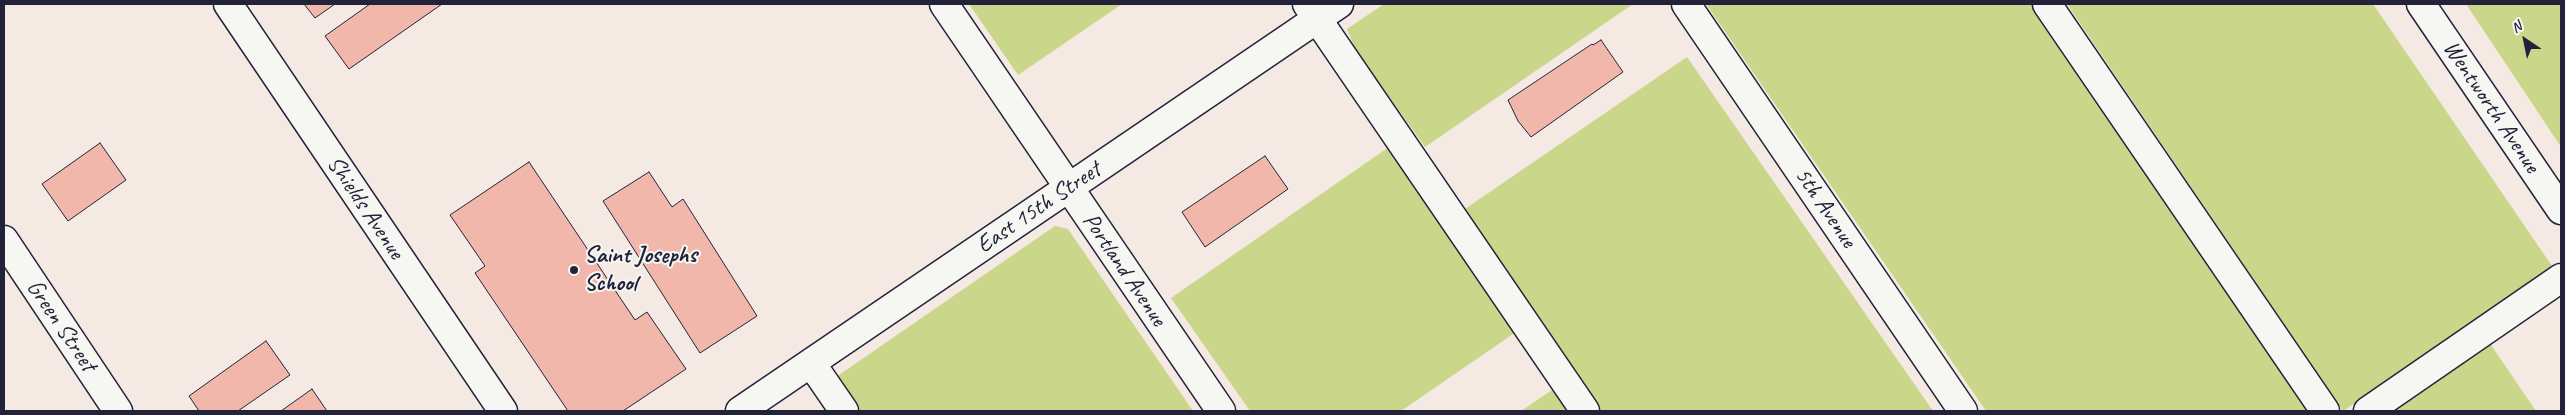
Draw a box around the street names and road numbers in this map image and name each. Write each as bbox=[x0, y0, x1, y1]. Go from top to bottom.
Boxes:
street label: Wentworth Avenue bbox=[2436, 35, 2546, 179]
street label: Shields Avenue bbox=[320, 151, 410, 265]
street label: East 15th Street bbox=[971, 156, 1107, 260]
street label: 5th Avenue bbox=[1788, 162, 1862, 254]
street label: Portland Avenue bbox=[1076, 208, 1172, 332]
street label: Green Street bbox=[20, 275, 102, 377]

